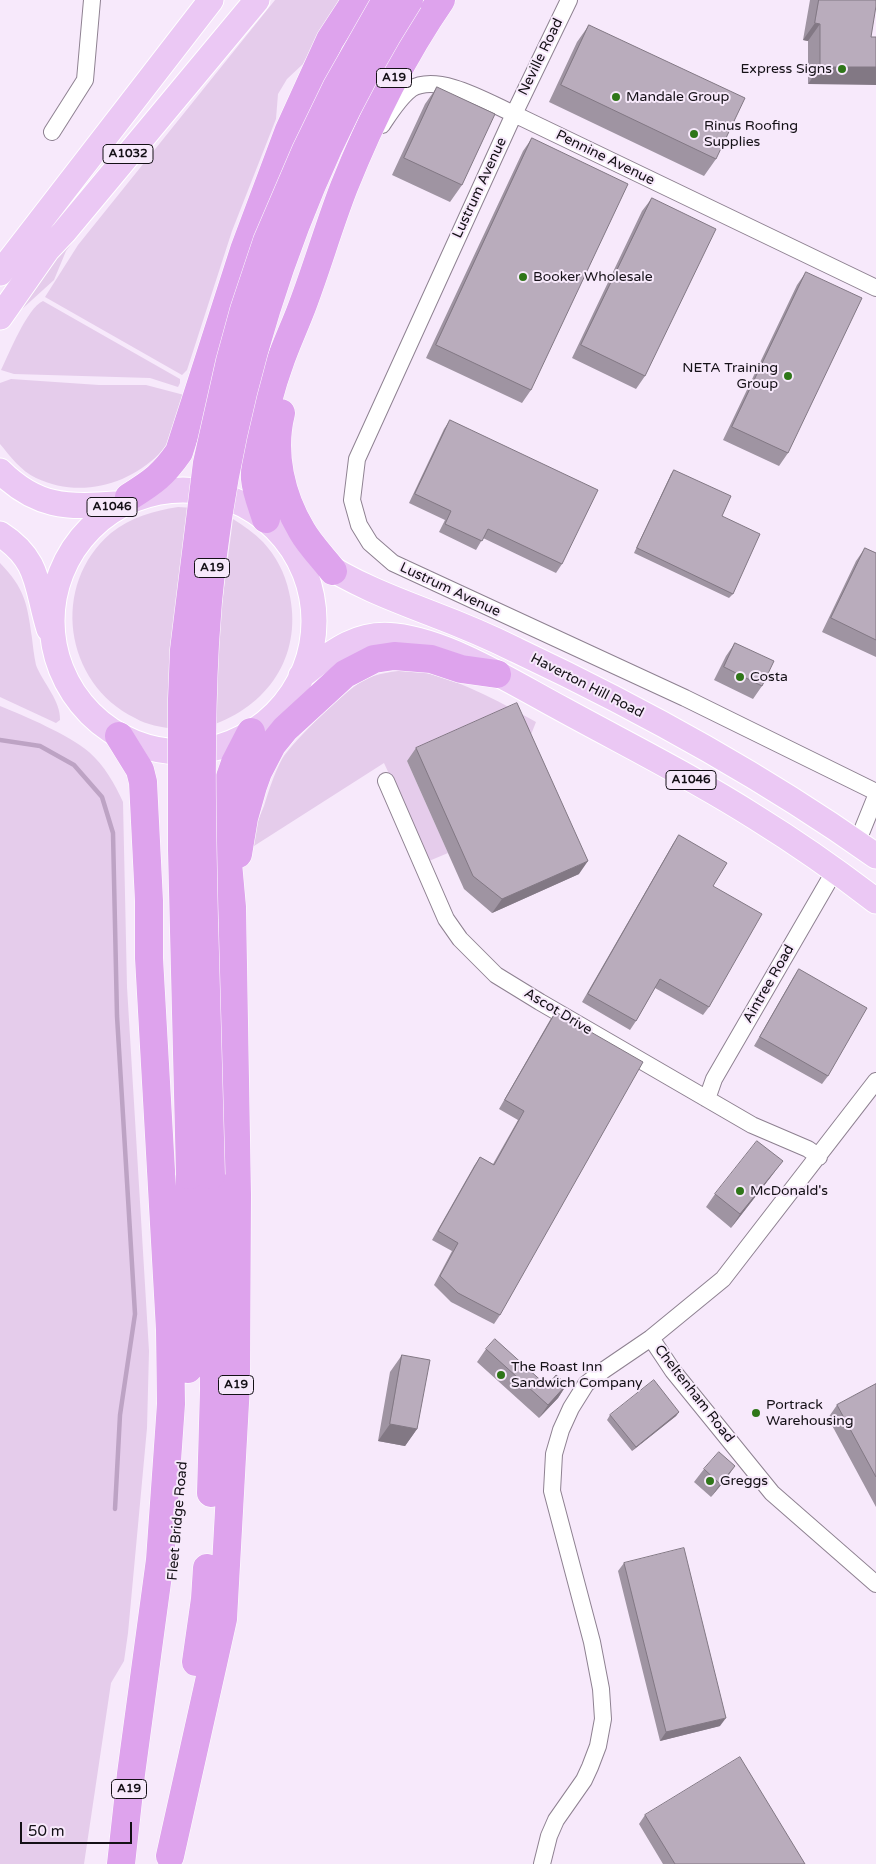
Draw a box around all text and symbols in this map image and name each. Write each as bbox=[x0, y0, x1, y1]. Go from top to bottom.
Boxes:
street label: Neville Road bbox=[515, 16, 567, 98]
place label: Express Signs bbox=[740, 61, 832, 77]
marker: Express Signs bbox=[836, 63, 848, 75]
road number: A19 bbox=[376, 68, 412, 88]
place label: Mandale Group bbox=[626, 89, 729, 105]
marker: Mandale Group bbox=[610, 91, 622, 103]
place label: Rinus Roofing Supplies bbox=[704, 118, 798, 150]
street label: Pennine Avenue bbox=[553, 127, 657, 189]
marker: Rinus Roofing Supplies bbox=[688, 128, 700, 140]
street label: Lustrum Avenue bbox=[449, 135, 511, 241]
road number: A1032 bbox=[103, 144, 153, 164]
place label: Booker Wholesale bbox=[533, 269, 653, 285]
marker: Booker Wholesale bbox=[517, 271, 529, 283]
place label: NETA Training Group bbox=[682, 360, 778, 392]
marker: NETA Training Group bbox=[782, 370, 794, 382]
road number: A1046 bbox=[87, 498, 137, 516]
road number: A19 bbox=[194, 558, 230, 578]
street label: Lustrum Avenue bbox=[397, 559, 503, 621]
street label: Haverton Hill Road bbox=[528, 650, 646, 722]
place label: Costa bbox=[750, 669, 788, 685]
marker: Costa bbox=[734, 671, 746, 683]
road number: A1046 bbox=[666, 770, 716, 790]
street label: Aintree Road bbox=[740, 942, 798, 1026]
street label: Ascot Drive bbox=[521, 985, 595, 1039]
place label: McDonald's bbox=[750, 1183, 828, 1199]
marker: McDonald's bbox=[734, 1185, 746, 1197]
street label: Cheltenham Road bbox=[651, 1342, 737, 1446]
place label: The Roast Inn Sandwich Company bbox=[511, 1359, 643, 1391]
marker: The Roast Inn Sandwich Company bbox=[495, 1369, 507, 1381]
road number: A19 bbox=[218, 1376, 254, 1394]
place label: Portrack Warehousing bbox=[766, 1397, 854, 1430]
marker: Portrack Warehousing bbox=[750, 1407, 762, 1419]
street label: Fleet Bridge Road bbox=[164, 1461, 192, 1581]
place label: Greggs bbox=[720, 1473, 768, 1489]
marker: Greggs bbox=[704, 1475, 716, 1487]
road number: A19 bbox=[112, 1780, 146, 1798]
scale bar bbox=[22, 1812, 135, 1844]
text: 50 m bbox=[28, 1822, 65, 1840]

